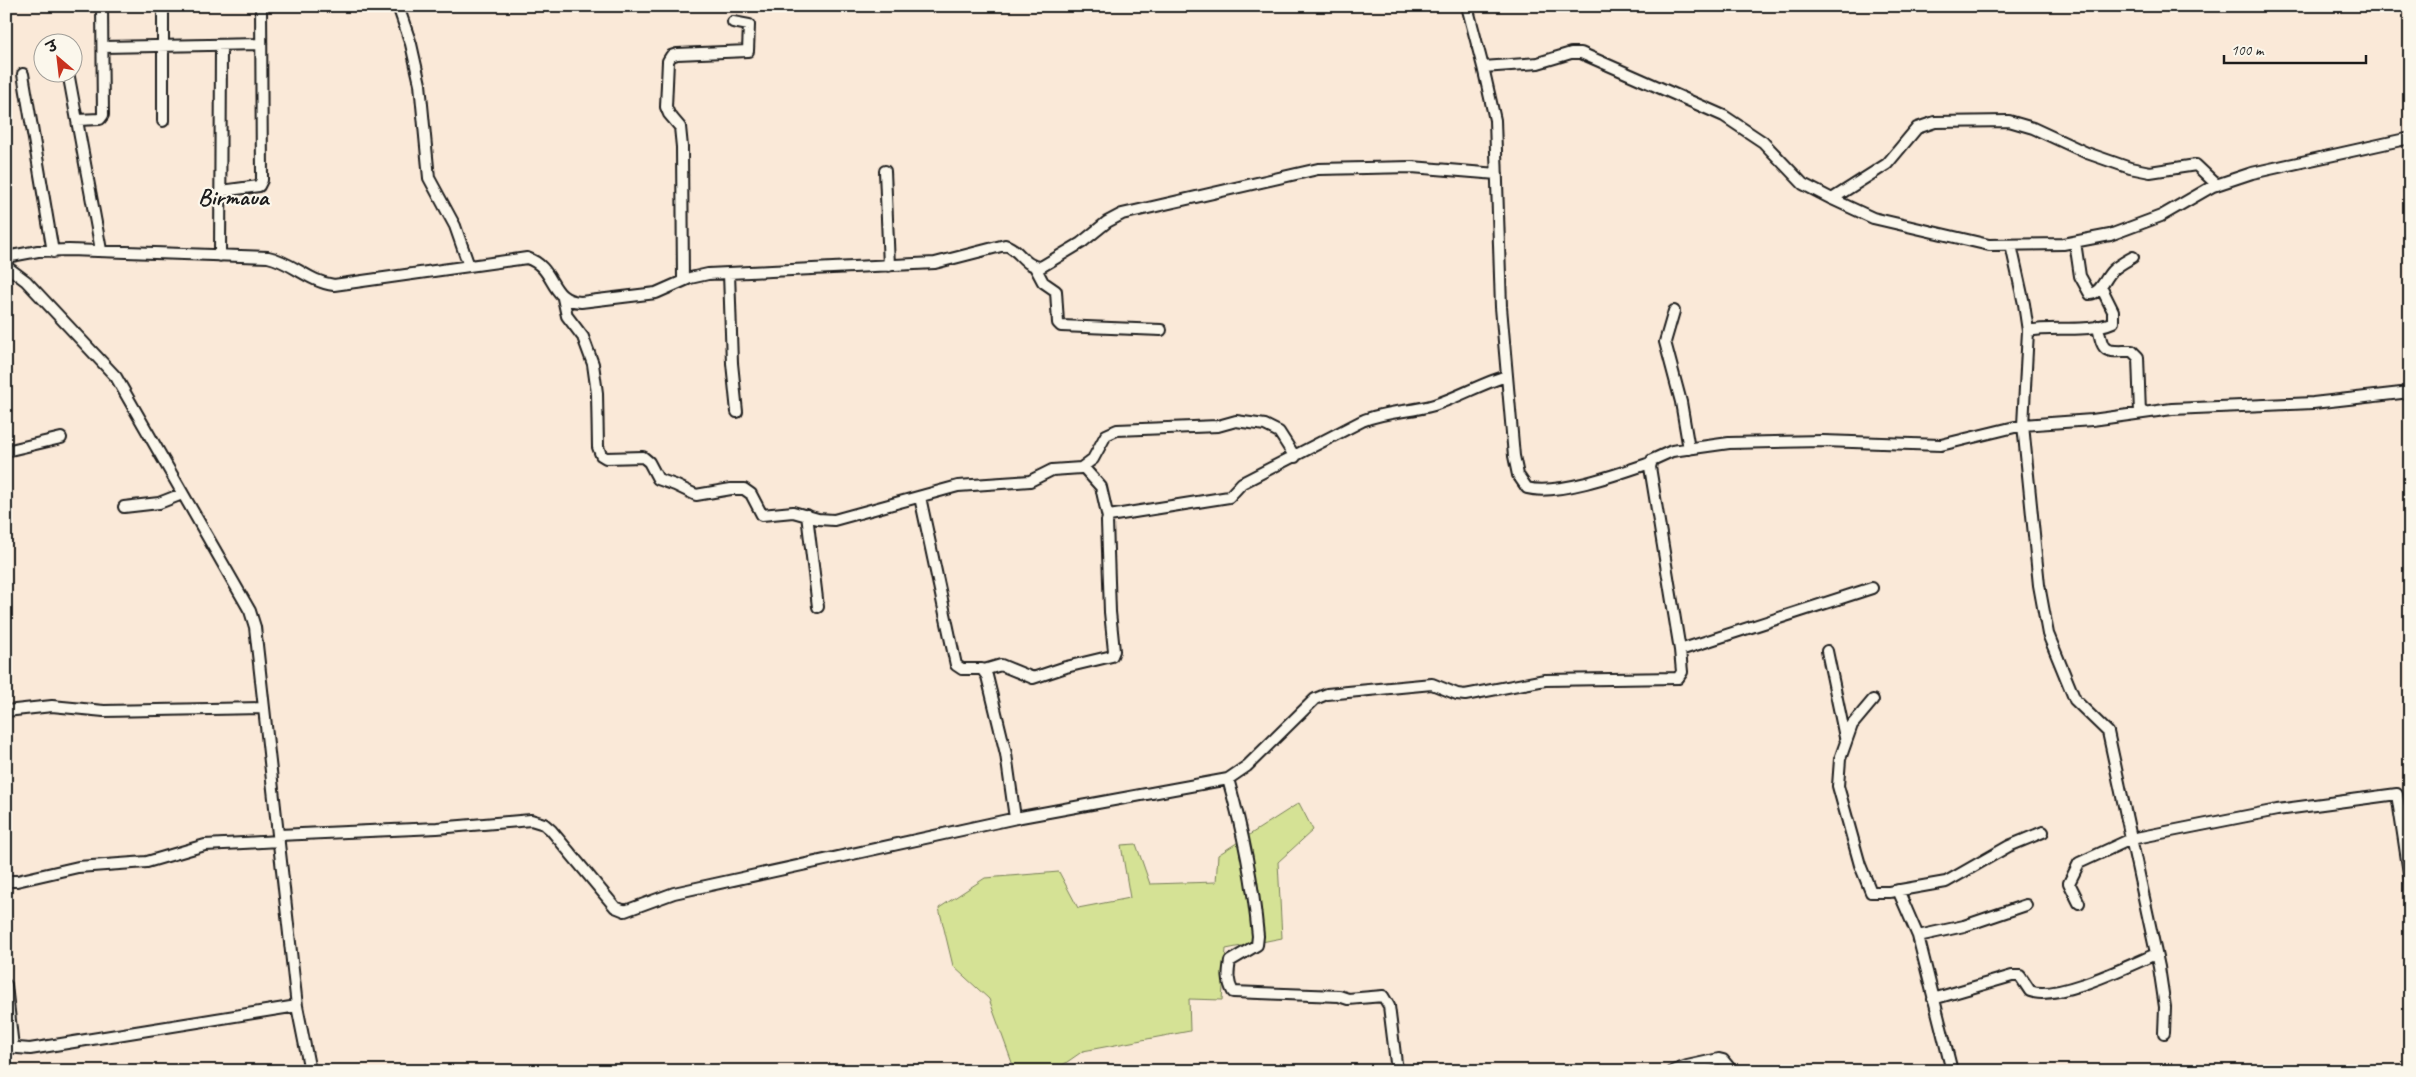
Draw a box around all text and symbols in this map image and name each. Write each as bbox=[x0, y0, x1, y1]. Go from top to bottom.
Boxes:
north arrow bbox=[32, 32, 82, 82]
scale bar bbox=[2224, 32, 2366, 64]
text: उ bbox=[42, 36, 62, 58]
text: 100 m bbox=[2231, 41, 2265, 60]
district label: Birmaua bbox=[198, 182, 270, 212]

